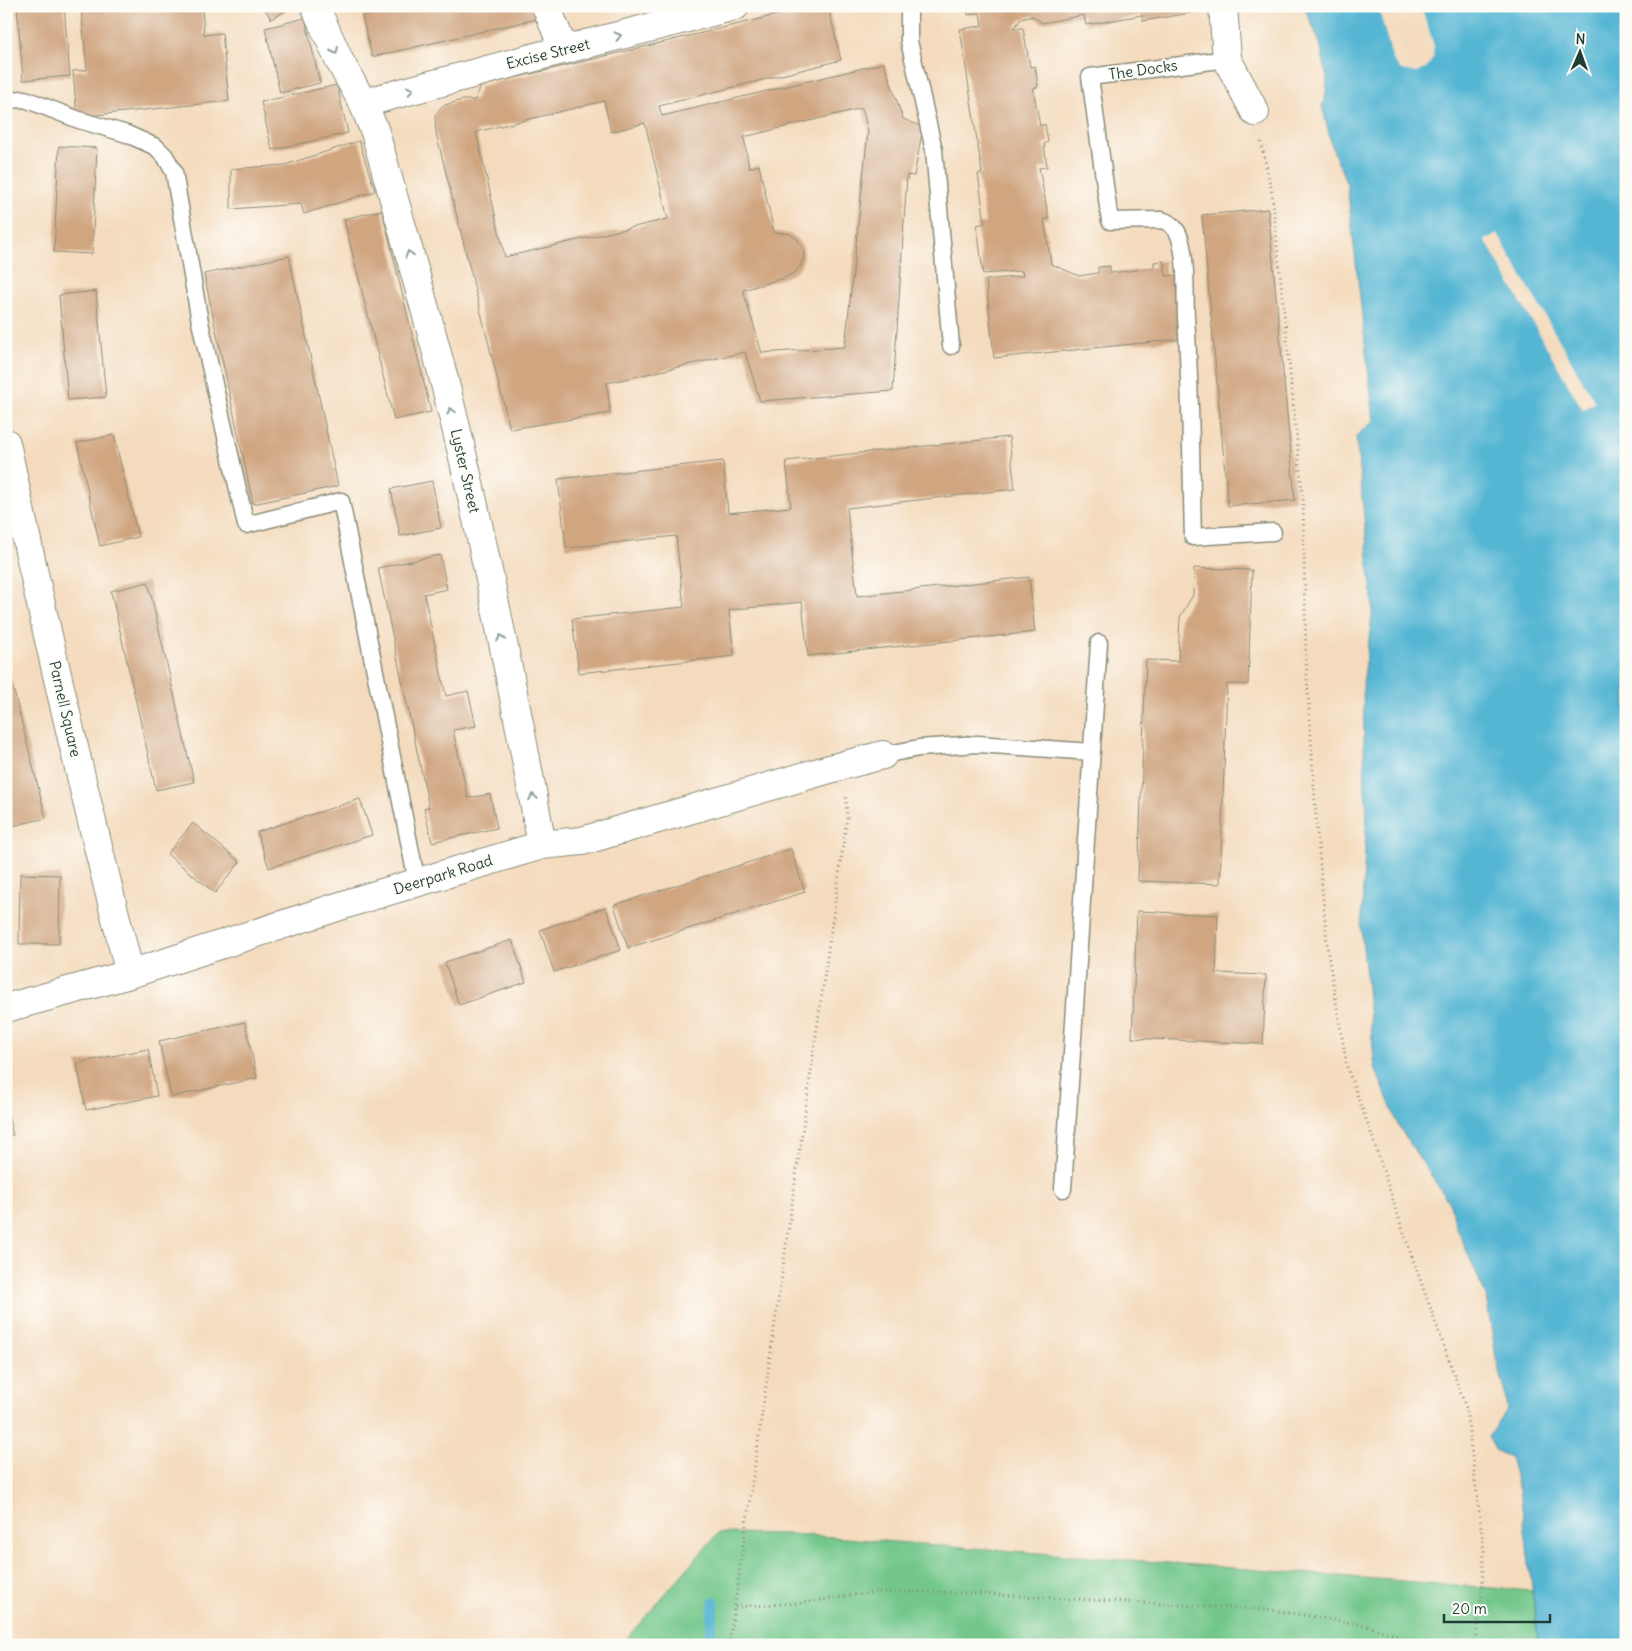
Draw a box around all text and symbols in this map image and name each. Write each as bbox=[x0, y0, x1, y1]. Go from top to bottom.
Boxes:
north arrow bbox=[1554, 28, 1604, 78]
text: N bbox=[1575, 30, 1586, 48]
one-way arrow bbox=[613, 32, 621, 42]
street label: Excise Street bbox=[504, 34, 592, 73]
one-way arrow bbox=[329, 46, 339, 55]
street label: The Docks bbox=[1107, 55, 1179, 84]
one-way arrow bbox=[405, 85, 414, 96]
one-way arrow bbox=[404, 250, 415, 259]
one-way arrow bbox=[446, 407, 457, 416]
street label: Lyster Street bbox=[447, 427, 484, 515]
one-way arrow bbox=[496, 634, 507, 643]
street label: Parnell Square bbox=[45, 659, 86, 759]
one-way arrow bbox=[528, 793, 538, 802]
street label: Deerpark Road bbox=[391, 850, 495, 899]
scale bar bbox=[1444, 1591, 1551, 1623]
text: 20 m bbox=[1452, 1599, 1487, 1618]

